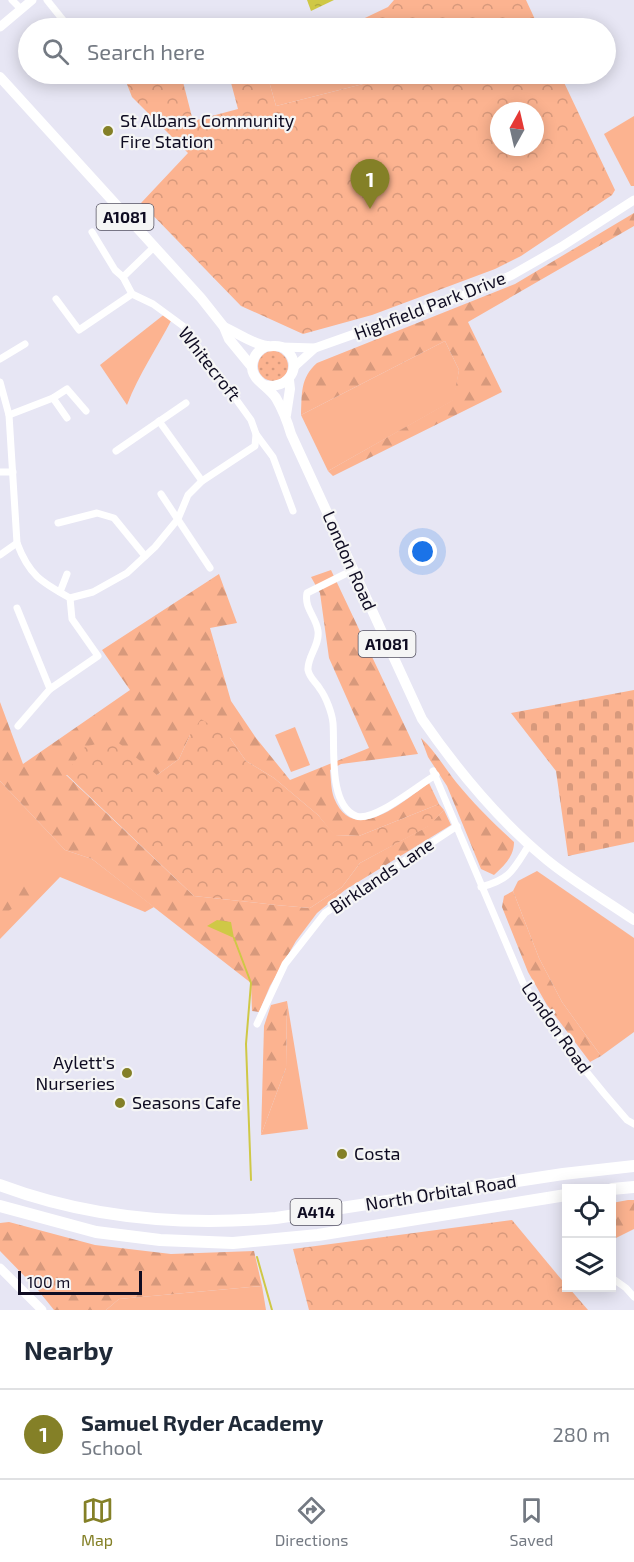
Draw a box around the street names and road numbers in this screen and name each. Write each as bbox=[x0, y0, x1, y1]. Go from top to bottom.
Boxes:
road number: A1081 bbox=[96, 204, 154, 230]
street label: Highfield Park Drive bbox=[351, 266, 509, 344]
street label: Whitecroft bbox=[174, 322, 246, 405]
street label: London Road bbox=[318, 508, 382, 614]
road number: A1081 bbox=[358, 631, 416, 657]
street label: Birklands Lane bbox=[325, 832, 438, 918]
street label: London Road bbox=[517, 978, 596, 1077]
street label: North Orbital Road bbox=[364, 1169, 518, 1215]
road number: A414 bbox=[290, 1199, 342, 1225]

